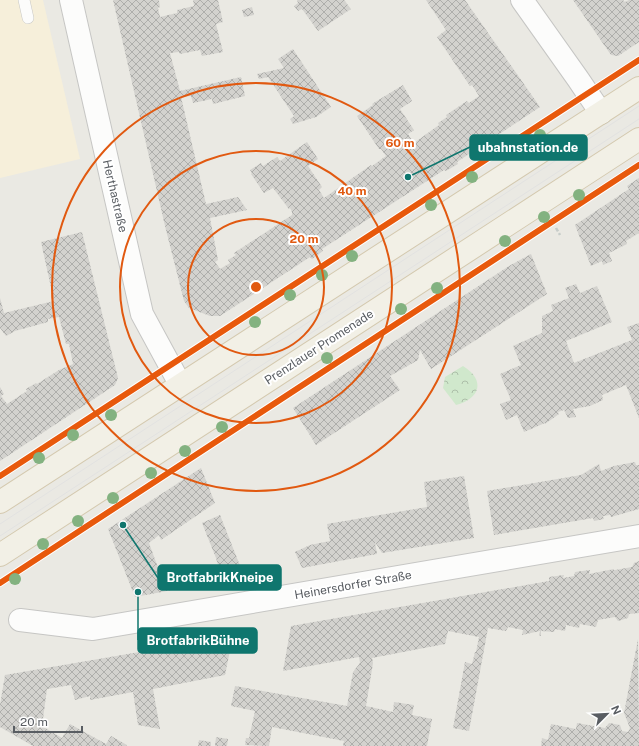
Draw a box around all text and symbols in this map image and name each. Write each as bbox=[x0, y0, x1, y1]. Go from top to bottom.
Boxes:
callout: ubahnstation.de bbox=[470, 135, 587, 160]
text: 60 m bbox=[385, 136, 415, 150]
text: ubahnstation.de bbox=[478, 140, 578, 155]
street label: Herthastraße bbox=[100, 158, 130, 234]
text: 40 m bbox=[337, 184, 367, 198]
text: 20 m bbox=[290, 232, 319, 246]
centre of rings bbox=[249, 280, 263, 294]
street label: Prenzlauer Promenade bbox=[262, 306, 376, 387]
callout: BrotfabrikKneipe bbox=[158, 565, 281, 590]
street label: Heinersdorfer Straße bbox=[293, 568, 413, 602]
text: BrotfabrikKneipe bbox=[167, 570, 273, 585]
callout: BrotfabrikBühne bbox=[138, 628, 257, 653]
text: BrotfabrikBühne bbox=[146, 633, 250, 648]
north arrow bbox=[587, 694, 627, 734]
text: N bbox=[609, 704, 623, 716]
scale bar bbox=[14, 708, 82, 734]
text: 20 m bbox=[20, 715, 48, 729]

